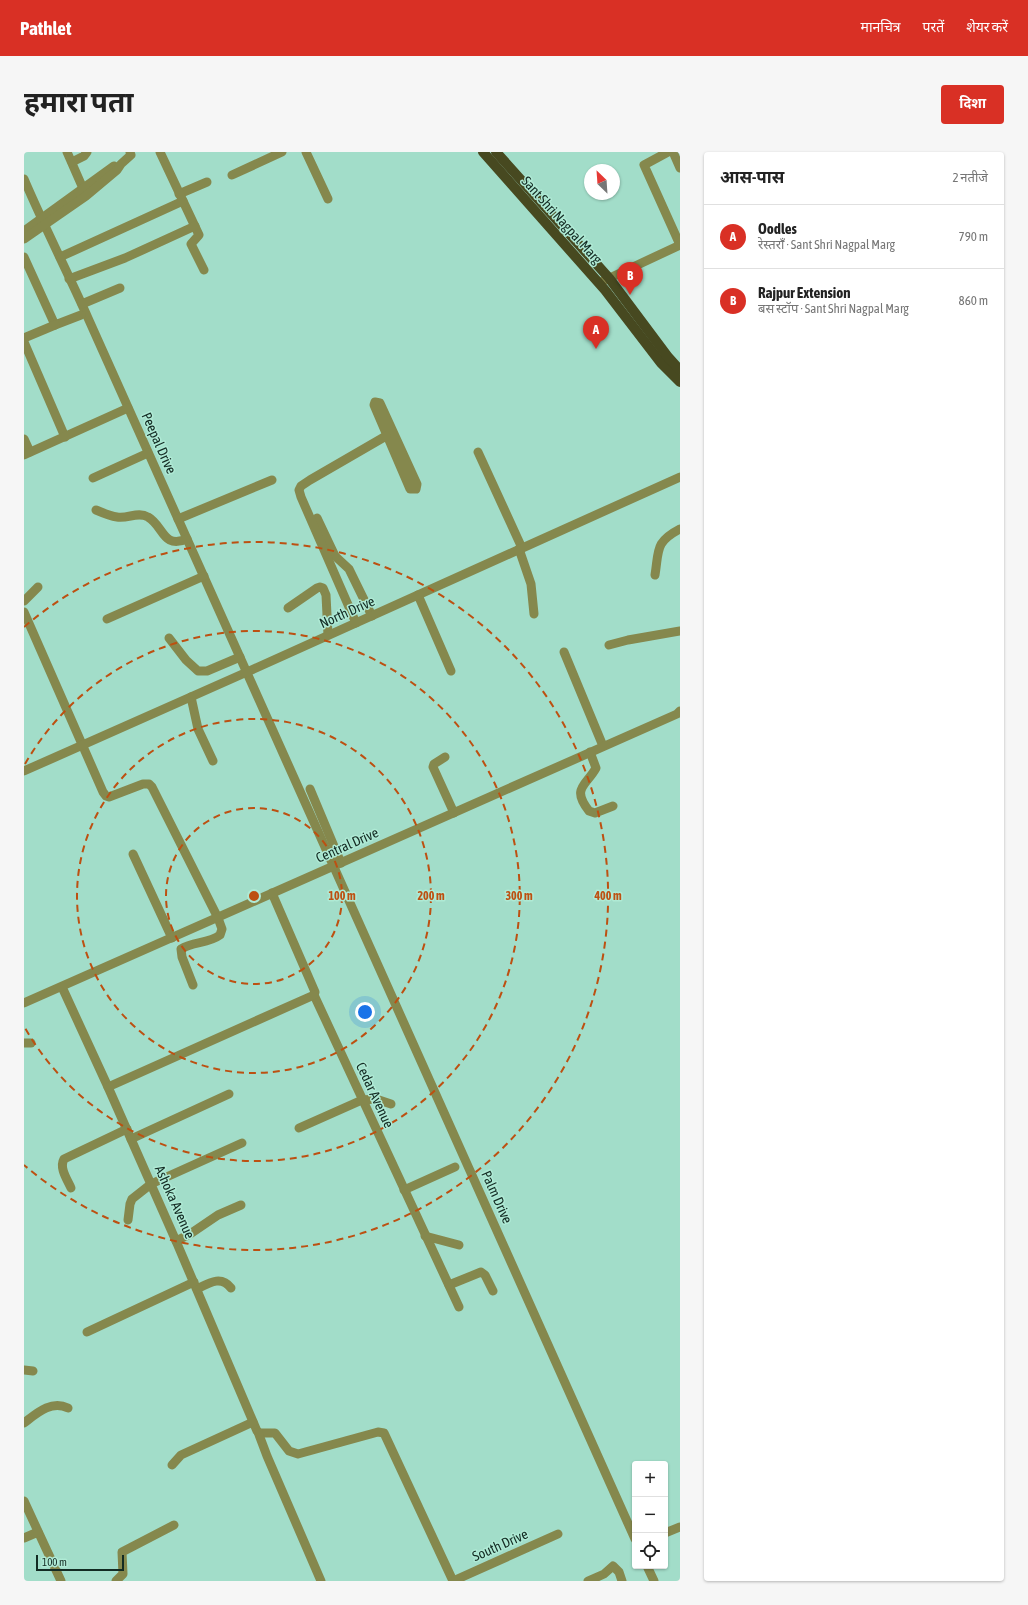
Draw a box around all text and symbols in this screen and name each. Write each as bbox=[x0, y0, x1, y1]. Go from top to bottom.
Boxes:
text: Pathlet bbox=[20, 17, 71, 39]
text: मानचित्र bbox=[861, 19, 901, 35]
text: परतें bbox=[923, 19, 944, 35]
text: शेयर करें bbox=[966, 19, 1008, 35]
button: दिशा bbox=[941, 85, 1004, 124]
text: हमारा पता bbox=[24, 86, 134, 118]
north arrow bbox=[584, 164, 620, 200]
text: आस-पास bbox=[720, 167, 784, 187]
text: 2 नतीजे bbox=[952, 170, 988, 185]
street label: Sant Shri Nagpal Marg bbox=[518, 173, 606, 267]
text: Oodles bbox=[758, 220, 797, 237]
text: A bbox=[730, 229, 736, 244]
text: 790 m bbox=[959, 229, 988, 244]
text: रेस्तराँ · Sant Shri Nagpal Marg bbox=[758, 237, 895, 252]
pin: B bbox=[617, 262, 643, 295]
text: Rajpur Extension bbox=[758, 284, 851, 301]
text: B bbox=[730, 293, 736, 308]
text: 860 m bbox=[959, 293, 988, 308]
text: बस स्टॉप · Sant Shri Nagpal Marg bbox=[758, 301, 909, 316]
pin: A bbox=[583, 316, 609, 349]
street label: Peepal Drive bbox=[138, 410, 180, 476]
street label: North Drive bbox=[317, 593, 377, 631]
street label: Central Drive bbox=[313, 824, 381, 866]
centre of rings bbox=[247, 889, 261, 903]
text: 100 m bbox=[328, 889, 356, 903]
text: 200 m bbox=[417, 889, 445, 903]
text: 300 m bbox=[505, 889, 533, 903]
text: 400 m bbox=[593, 889, 622, 903]
your location bbox=[355, 1002, 375, 1022]
street label: Cedar Avenue bbox=[353, 1060, 397, 1130]
street label: Ashoka Avenue bbox=[152, 1163, 198, 1241]
street label: Palm Drive bbox=[478, 1168, 516, 1226]
map controls bbox=[632, 1461, 668, 1569]
button: + bbox=[632, 1461, 668, 1497]
button: − bbox=[632, 1497, 668, 1533]
street label: South Drive bbox=[470, 1526, 530, 1564]
button: locate bbox=[632, 1533, 668, 1569]
scale bar bbox=[36, 1553, 124, 1572]
text: 100 m bbox=[42, 1556, 67, 1568]

